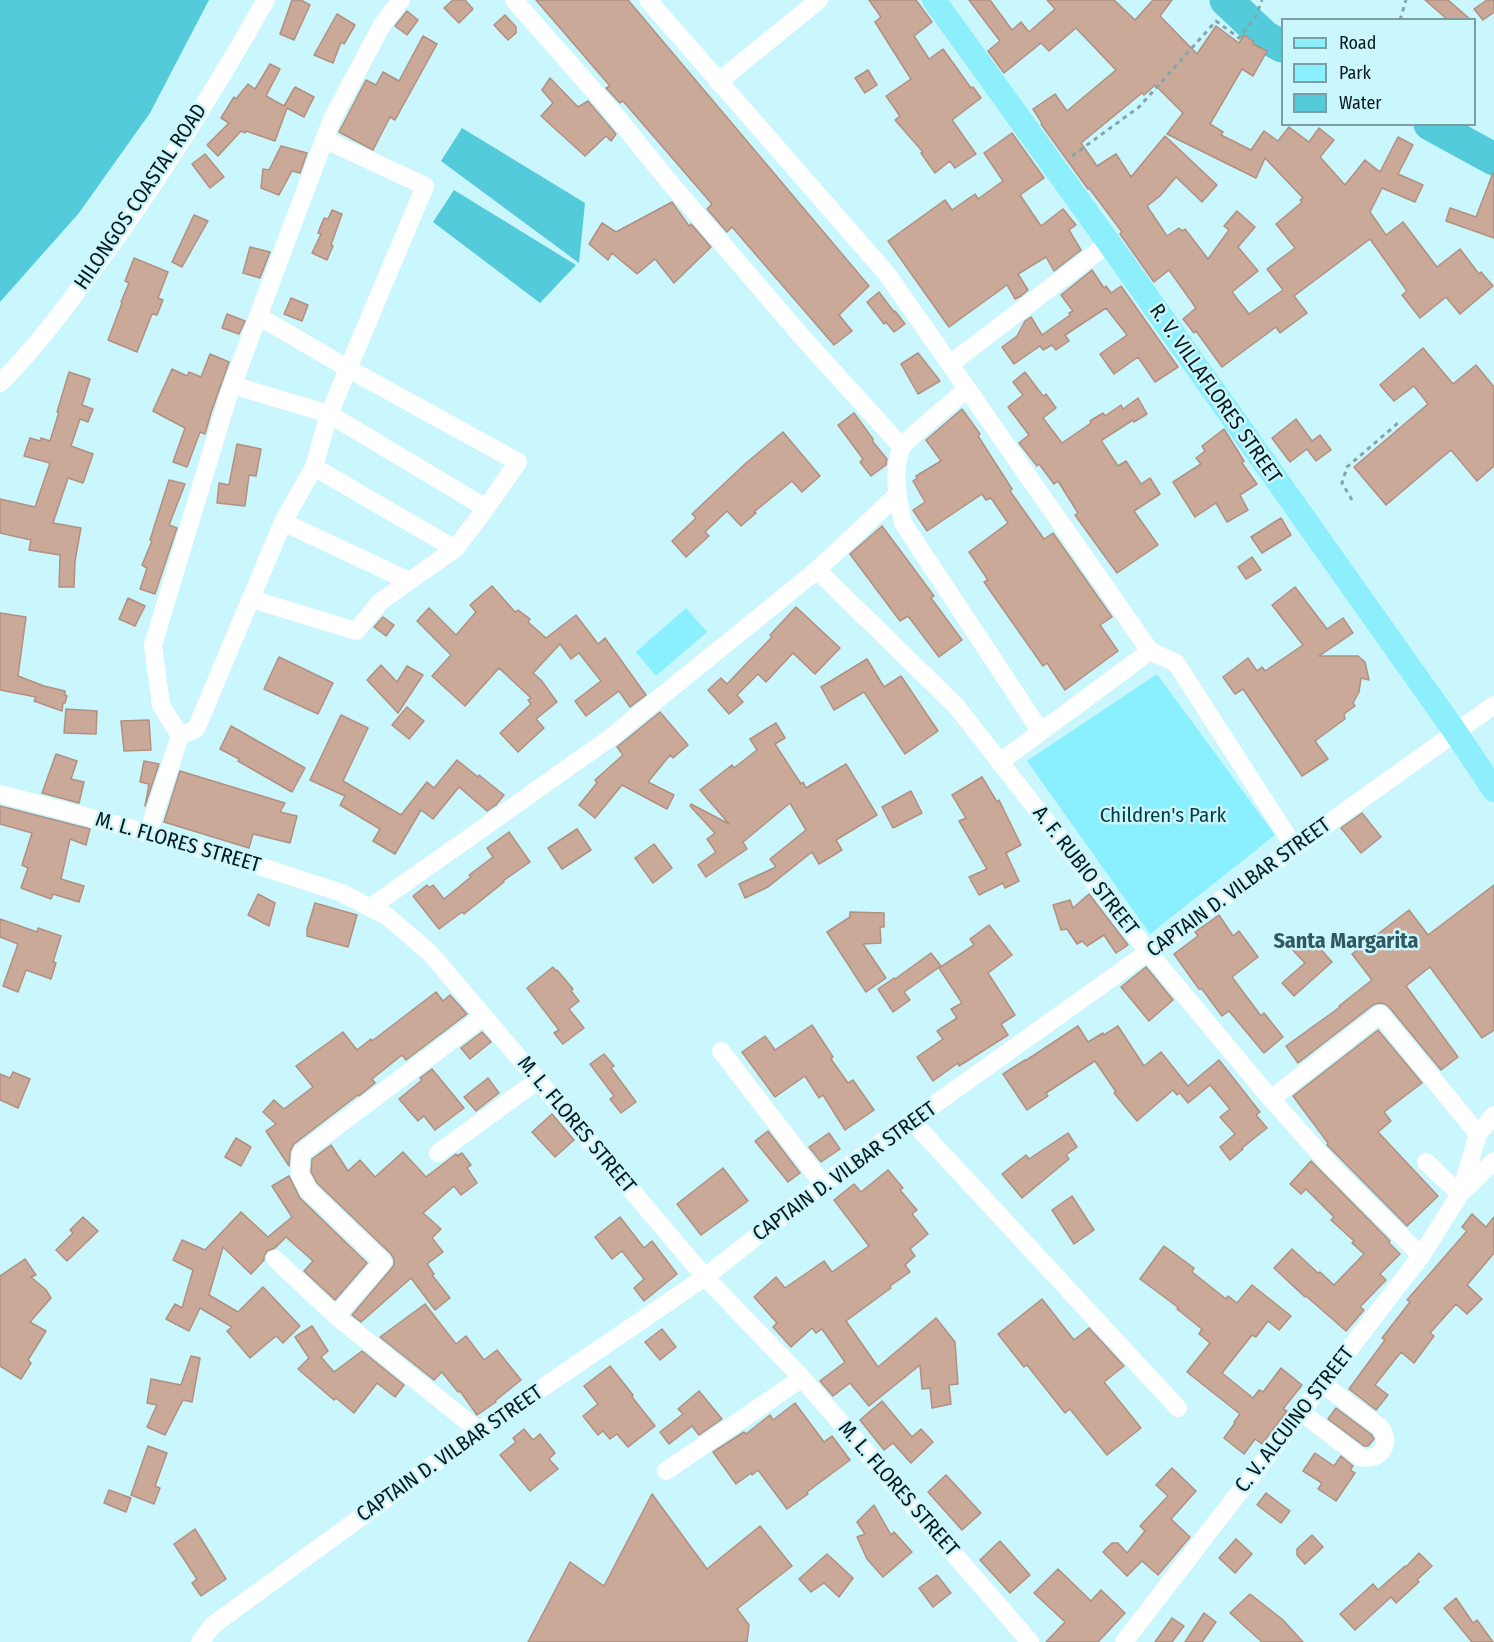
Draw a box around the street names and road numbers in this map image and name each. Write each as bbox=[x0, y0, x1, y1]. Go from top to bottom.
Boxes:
street label: HILONGOS COASTAL ROAD bbox=[69, 99, 213, 295]
street label: R. V. VILLAFLORES STREET bbox=[1143, 299, 1287, 489]
street label: A. F. RUBIO STREET bbox=[1027, 801, 1143, 941]
street label: M. L. FLORES STREET bbox=[92, 807, 264, 879]
street label: CAPTAIN D. VILBAR STREET bbox=[1142, 813, 1336, 963]
street label: M. L. FLORES STREET bbox=[511, 1052, 641, 1198]
street label: CAPTAIN D. VILBAR STREET bbox=[748, 1097, 942, 1247]
street label: C. V. ALCUINO STREET bbox=[1230, 1342, 1360, 1498]
street label: CAPTAIN D. VILBAR STREET bbox=[352, 1380, 548, 1528]
street label: M. L. FLORES STREET bbox=[832, 1416, 964, 1562]

